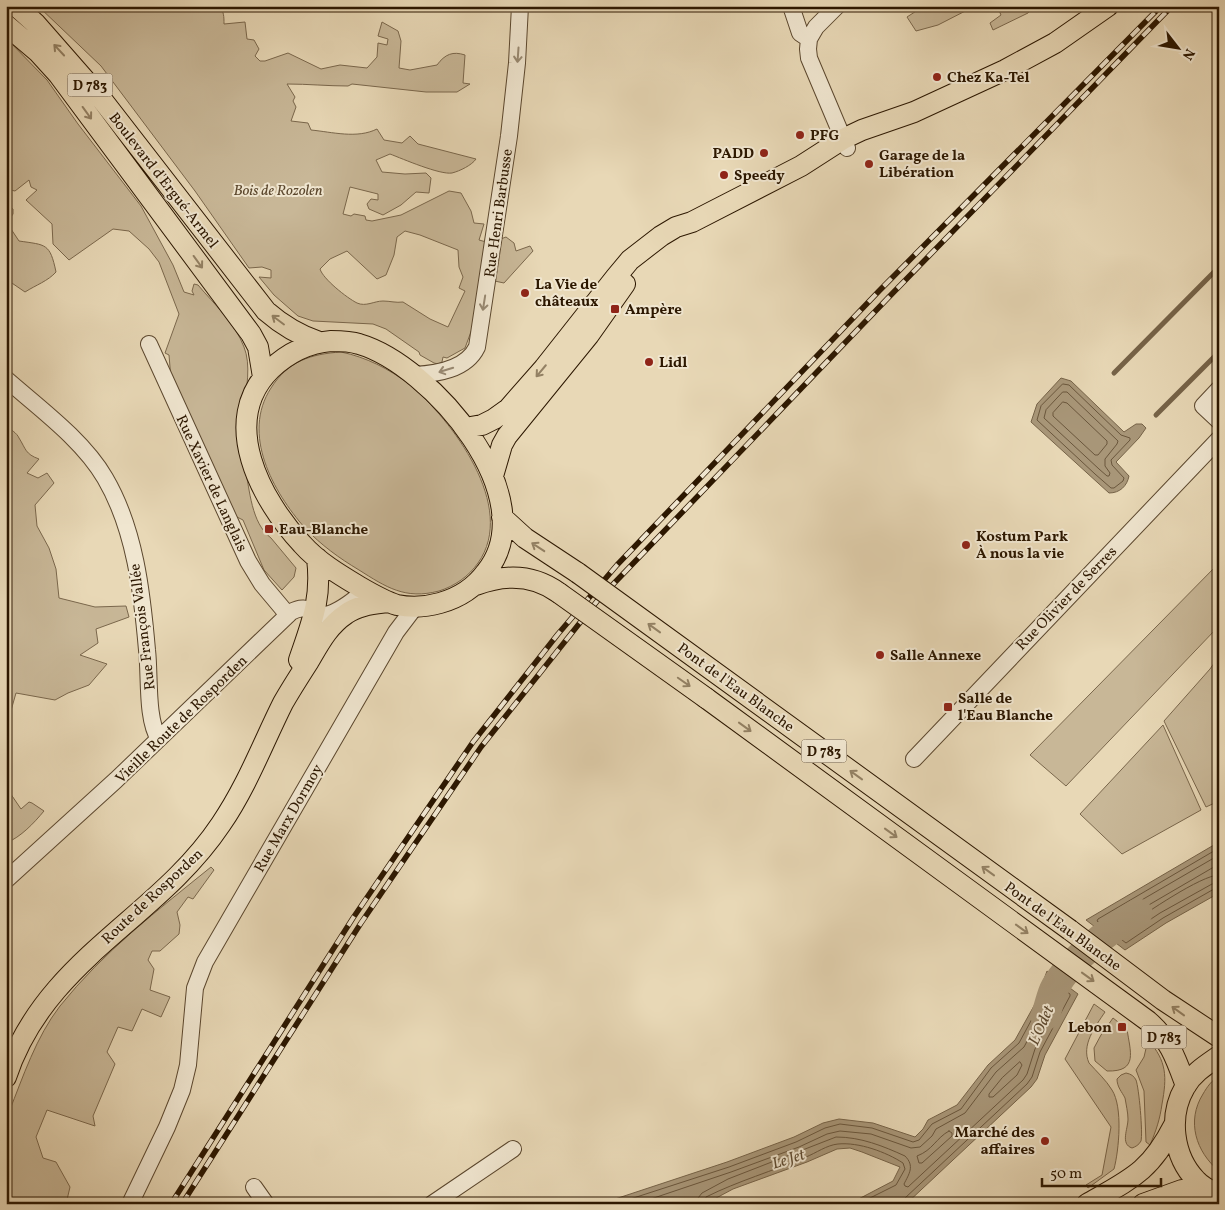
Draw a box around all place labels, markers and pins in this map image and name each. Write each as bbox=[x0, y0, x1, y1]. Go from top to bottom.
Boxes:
place label: Chez Ka-Tel bbox=[947, 68, 1030, 89]
marker: Chez Ka-Tel bbox=[931, 71, 943, 83]
place label: PFG bbox=[810, 126, 839, 147]
marker: PFG bbox=[794, 129, 806, 141]
place label: PADD bbox=[713, 144, 754, 165]
place label: Garage de la Libération bbox=[879, 146, 965, 184]
marker: PADD bbox=[758, 147, 770, 159]
marker: Garage de la Libération bbox=[863, 158, 875, 170]
place label: Speedy bbox=[734, 166, 785, 187]
marker: Speedy bbox=[718, 169, 730, 181]
place label: La Vie de châteaux bbox=[535, 275, 599, 313]
marker: La Vie de châteaux bbox=[519, 287, 531, 299]
place label: Ampère bbox=[625, 300, 682, 321]
marker: Ampère bbox=[609, 303, 621, 315]
place label: Lidl bbox=[659, 353, 687, 374]
marker: Lidl bbox=[643, 356, 655, 368]
place label: Eau-Blanche bbox=[279, 520, 369, 541]
marker: Eau-Blanche bbox=[263, 523, 275, 535]
place label: Kostum Park À nous la vie bbox=[976, 527, 1068, 565]
marker: Kostum Park À nous la vie bbox=[960, 539, 972, 551]
place label: Salle Annexe bbox=[890, 646, 981, 667]
marker: Salle Annexe bbox=[874, 649, 886, 661]
place label: Salle de l'Eau Blanche bbox=[958, 689, 1053, 727]
marker: Salle de l'Eau Blanche bbox=[942, 701, 954, 713]
place label: Lebon bbox=[1068, 1018, 1112, 1039]
marker: Lebon bbox=[1116, 1021, 1128, 1033]
place label: Marché des affaires bbox=[954, 1123, 1035, 1161]
marker: Marché des affaires bbox=[1039, 1135, 1051, 1147]

